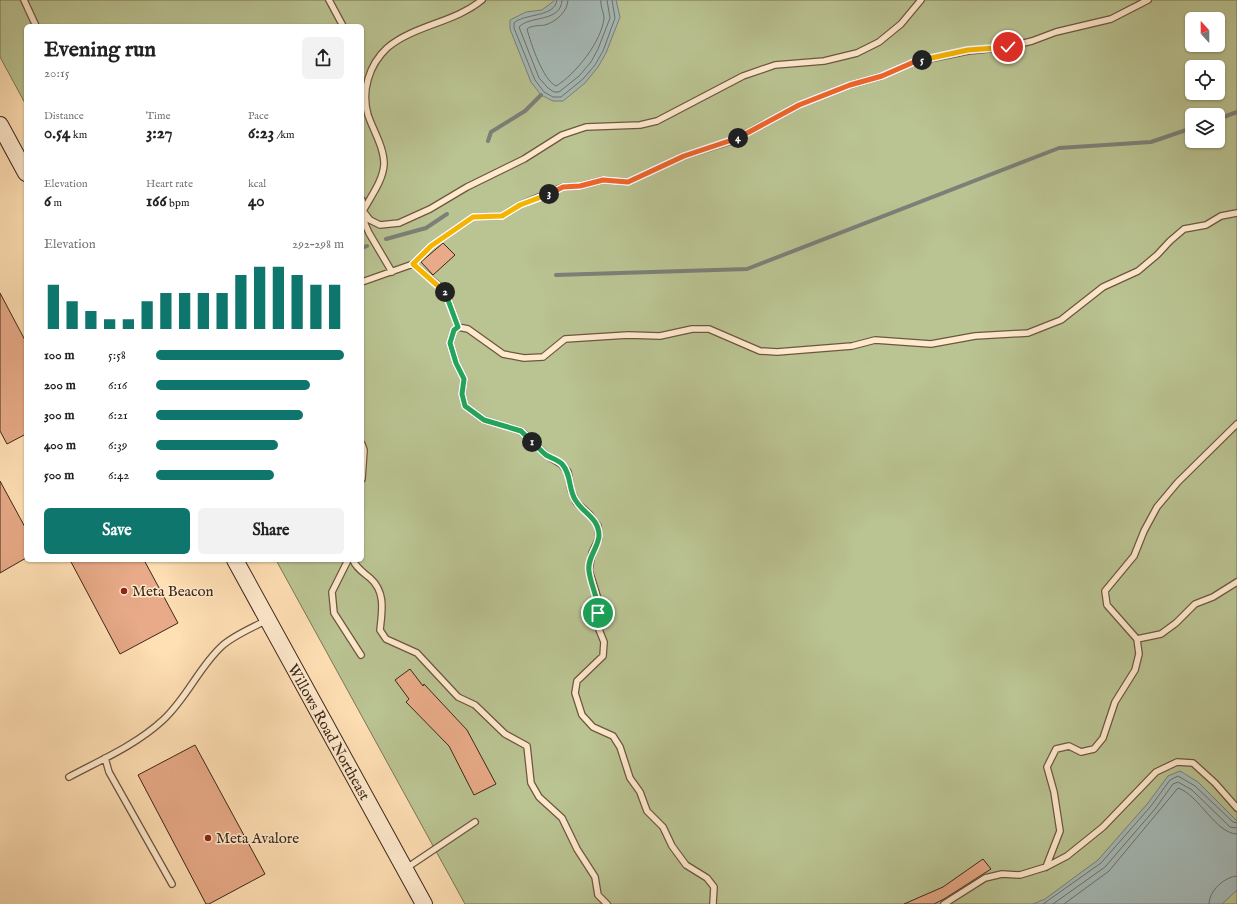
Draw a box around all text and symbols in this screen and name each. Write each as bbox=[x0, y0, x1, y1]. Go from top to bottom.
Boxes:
north arrow bbox=[1185, 12, 1225, 52]
map controls bbox=[1185, 12, 1225, 148]
pin bbox=[991, 30, 1025, 64]
text: Evening run bbox=[44, 36, 156, 64]
icon: check bbox=[997, 36, 1019, 58]
button: share bbox=[302, 37, 344, 79]
pin: 5 bbox=[912, 50, 932, 70]
text: 5 bbox=[920, 53, 924, 67]
button: locate bbox=[1185, 60, 1225, 100]
text: 20:15 bbox=[44, 65, 69, 82]
button: layers bbox=[1185, 108, 1225, 148]
text: Distance bbox=[44, 109, 84, 123]
text: Time bbox=[146, 109, 170, 123]
text: Pace bbox=[248, 109, 269, 123]
text: 0.54 bbox=[44, 123, 70, 144]
text: 3:27 bbox=[146, 123, 173, 144]
text: 6:23 bbox=[248, 123, 274, 144]
text: km bbox=[70, 128, 87, 142]
text: /km bbox=[274, 128, 295, 142]
pin: 4 bbox=[728, 128, 748, 148]
text: 4 bbox=[735, 131, 741, 145]
text: Elevation bbox=[44, 177, 88, 191]
text: Heart rate bbox=[146, 177, 193, 191]
text: kcal bbox=[248, 177, 266, 191]
pin: 3 bbox=[539, 184, 559, 204]
text: 3 bbox=[547, 187, 551, 201]
text: 6 bbox=[44, 191, 51, 212]
text: 166 bbox=[146, 191, 167, 212]
text: 40 bbox=[248, 191, 265, 212]
text: m bbox=[51, 196, 62, 210]
text: bpm bbox=[167, 196, 189, 210]
text: Elevation bbox=[44, 236, 96, 253]
text: 292–298 m bbox=[292, 236, 344, 253]
pin: 2 bbox=[435, 282, 455, 302]
text: 2 bbox=[442, 285, 448, 299]
text: 100 m bbox=[44, 347, 74, 364]
text: 5:58 bbox=[108, 347, 126, 364]
text: 200 m bbox=[44, 377, 76, 394]
text: 6:16 bbox=[108, 377, 127, 394]
text: 300 m bbox=[44, 407, 75, 424]
text: 6:21 bbox=[108, 407, 128, 424]
pin: 1 bbox=[522, 432, 542, 452]
text: 1 bbox=[530, 435, 534, 449]
text: 400 m bbox=[44, 437, 76, 454]
text: 6:39 bbox=[108, 437, 127, 454]
text: 500 m bbox=[44, 467, 74, 484]
text: 6:42 bbox=[108, 467, 129, 484]
button: Save bbox=[44, 508, 190, 554]
button: Share bbox=[198, 508, 344, 554]
place label: Meta Beacon bbox=[132, 582, 214, 601]
marker: Meta Beacon bbox=[119, 586, 129, 596]
pin bbox=[581, 596, 615, 630]
icon: arrive bbox=[587, 602, 609, 624]
street label: Willows Road Northeast bbox=[283, 661, 374, 804]
place label: Meta Avalore bbox=[216, 829, 299, 848]
marker: Meta Avalore bbox=[203, 833, 213, 843]

